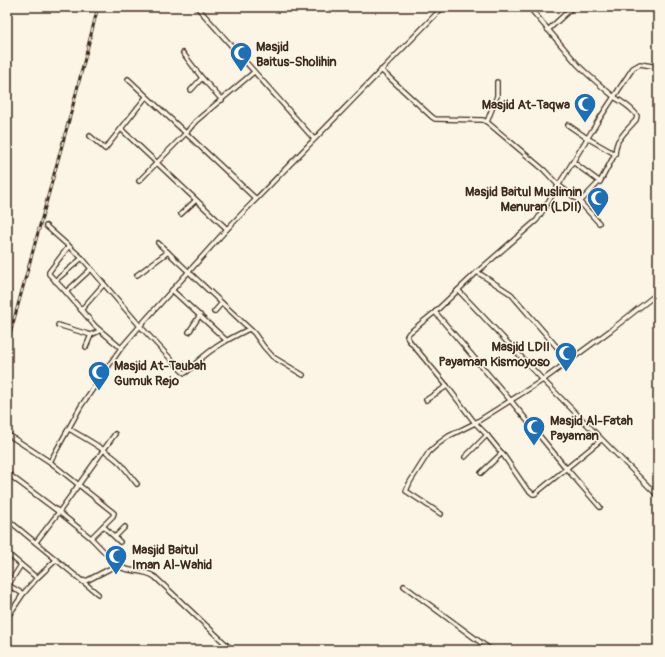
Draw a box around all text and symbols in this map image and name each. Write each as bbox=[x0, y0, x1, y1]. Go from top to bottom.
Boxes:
place label: Masjid Baitus-Sholihin bbox=[256, 39, 337, 70]
mosque icon: Masjid Baitus-Sholihin bbox=[228, 40, 254, 73]
mosque icon: Masjid At-Taqwa bbox=[572, 91, 598, 124]
place label: Masjid At-Taqwa bbox=[482, 97, 570, 113]
place label: Masjid Baitul Muslimin Menuran (LDII) bbox=[465, 184, 583, 215]
mosque icon: Masjid Baitul Muslimin Menuran (LDII) bbox=[585, 185, 611, 218]
place label: Masjid LDII Payaman Kismoyoso bbox=[439, 339, 550, 370]
mosque icon: Masjid LDII Payaman Kismoyoso bbox=[553, 340, 579, 373]
place label: Masjid At-Taubah Gumuk Rejo bbox=[114, 358, 206, 389]
mosque icon: Masjid At-Taubah Gumuk Rejo bbox=[86, 359, 112, 392]
place label: Masjid Al-Fatah Payaman bbox=[550, 413, 633, 444]
mosque icon: Masjid Al-Fatah Payaman bbox=[521, 414, 547, 447]
place label: Masjid Baitul Iman Al-Wahid bbox=[132, 542, 212, 573]
mosque icon: Masjid Baitul Iman Al-Wahid bbox=[103, 543, 129, 576]

